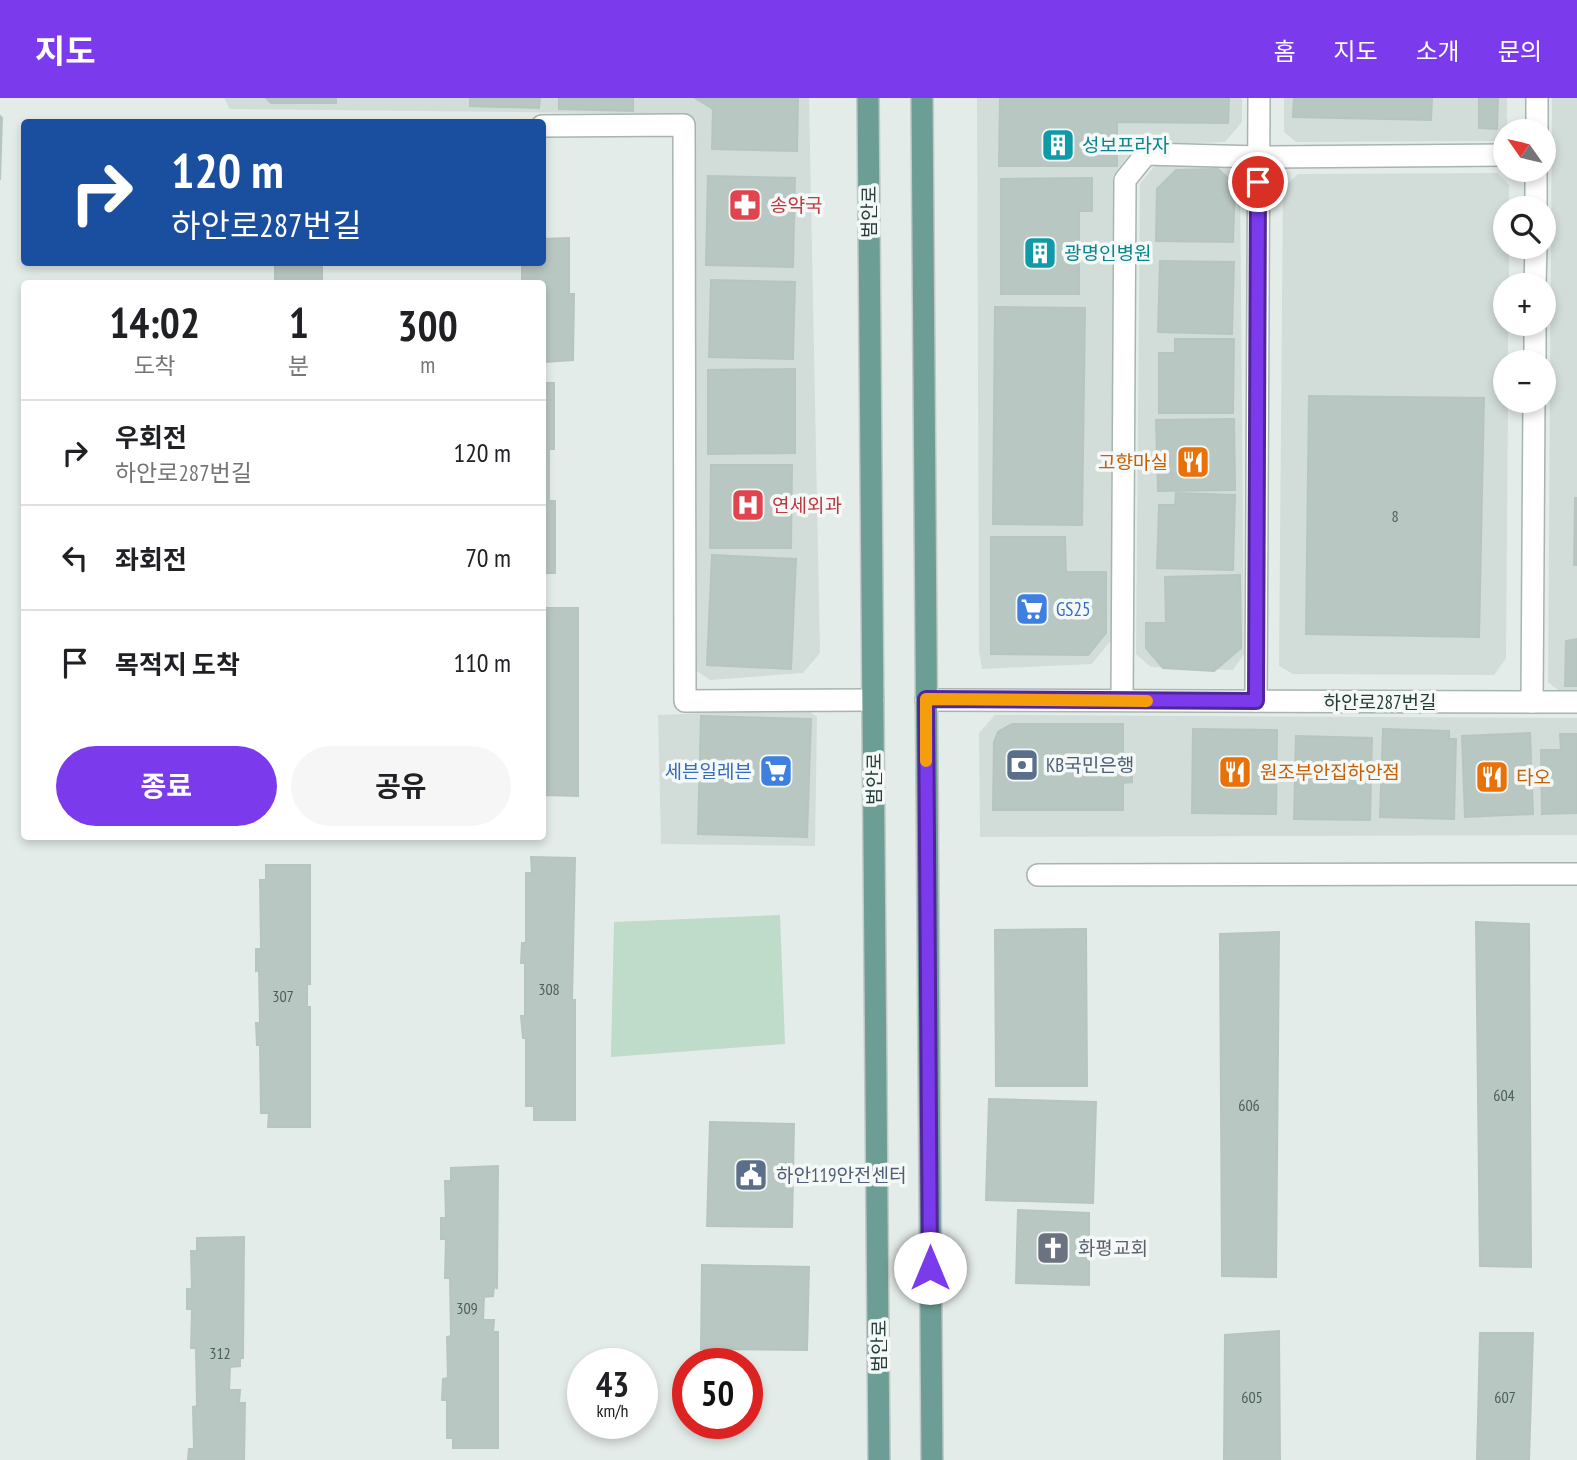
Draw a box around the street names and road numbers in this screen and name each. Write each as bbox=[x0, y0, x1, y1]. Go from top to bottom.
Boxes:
street label: 범안로 bbox=[857, 186, 881, 238]
street label: 하안로287번길 bbox=[1323, 690, 1437, 714]
street label: 범안로 bbox=[862, 753, 886, 805]
street label: 범안로 bbox=[867, 1320, 891, 1372]

